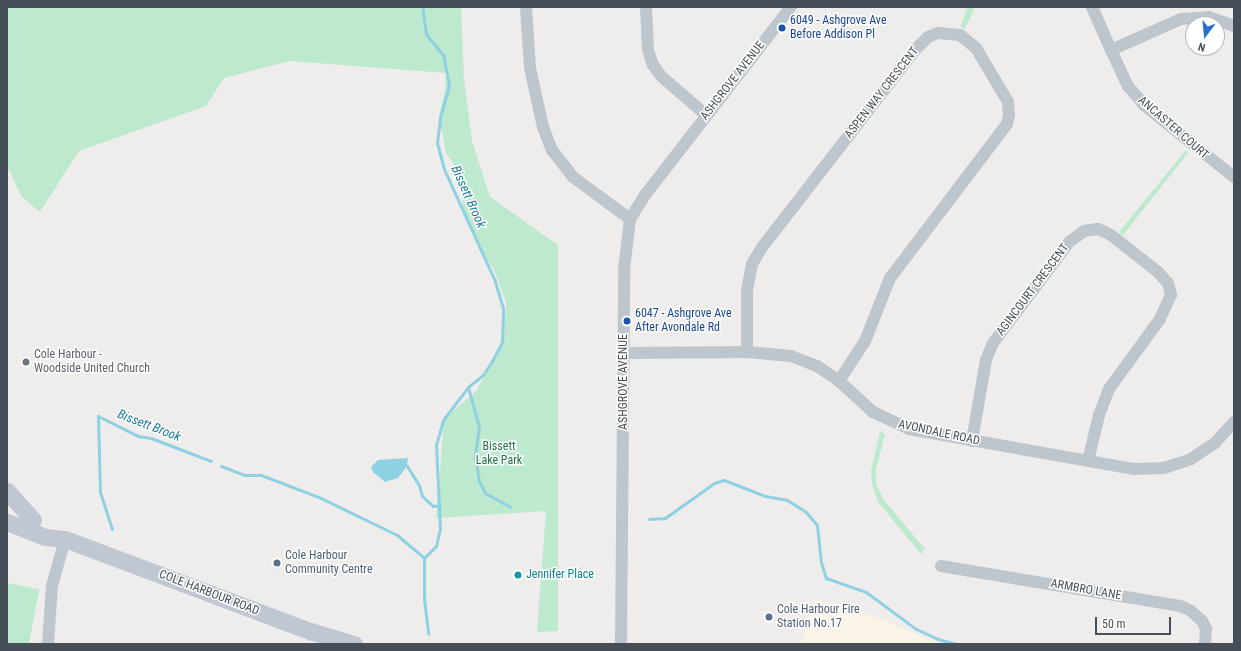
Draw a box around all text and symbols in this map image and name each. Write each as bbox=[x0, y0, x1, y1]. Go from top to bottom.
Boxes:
place label: 6049 - Ashgrove Ave Before Addison Pl bbox=[790, 14, 887, 42]
north arrow bbox=[1185, 16, 1225, 56]
marker: 6049 - Ashgrove Ave Before Addison Pl bbox=[777, 23, 787, 33]
street label: ASHGROVE AVENUE bbox=[698, 39, 768, 123]
text: N bbox=[1197, 40, 1207, 54]
street label: ASPEN WAY CRESCENT bbox=[842, 44, 922, 142]
street label: ANCASTER COURT bbox=[1135, 94, 1211, 162]
water label: Bissett Brook bbox=[447, 163, 489, 231]
street label: AGINCOURT CRESCENT bbox=[994, 241, 1072, 339]
place label: 6047 - Ashgrove Ave After Avondale Rd bbox=[635, 307, 732, 335]
marker: 6047 - Ashgrove Ave After Avondale Rd bbox=[622, 316, 632, 326]
street label: ASHGROVE AVENUE bbox=[617, 334, 631, 430]
place label: Cole Harbour - Woodside United Church bbox=[34, 348, 150, 376]
marker: Cole Harbour - Woodside United Church bbox=[21, 357, 31, 367]
water label: Bissett Brook bbox=[115, 407, 183, 445]
street label: AVONDALE ROAD bbox=[897, 417, 981, 449]
park label: Bissett Lake Park bbox=[476, 440, 522, 468]
place label: Cole Harbour Community Centre bbox=[285, 549, 373, 577]
marker: Cole Harbour Community Centre bbox=[272, 558, 282, 568]
street label: COLE HARBOUR ROAD bbox=[157, 567, 261, 619]
place label: Jennifer Place bbox=[526, 568, 594, 582]
marker: Jennifer Place bbox=[513, 570, 523, 580]
street label: ARMBRO LANE bbox=[1050, 577, 1122, 603]
place label: Cole Harbour Fire Station No.17 bbox=[777, 603, 860, 631]
scale bar bbox=[1097, 609, 1173, 635]
marker: Cole Harbour Fire Station No.17 bbox=[764, 612, 774, 622]
text: 50 m bbox=[1102, 617, 1126, 631]

